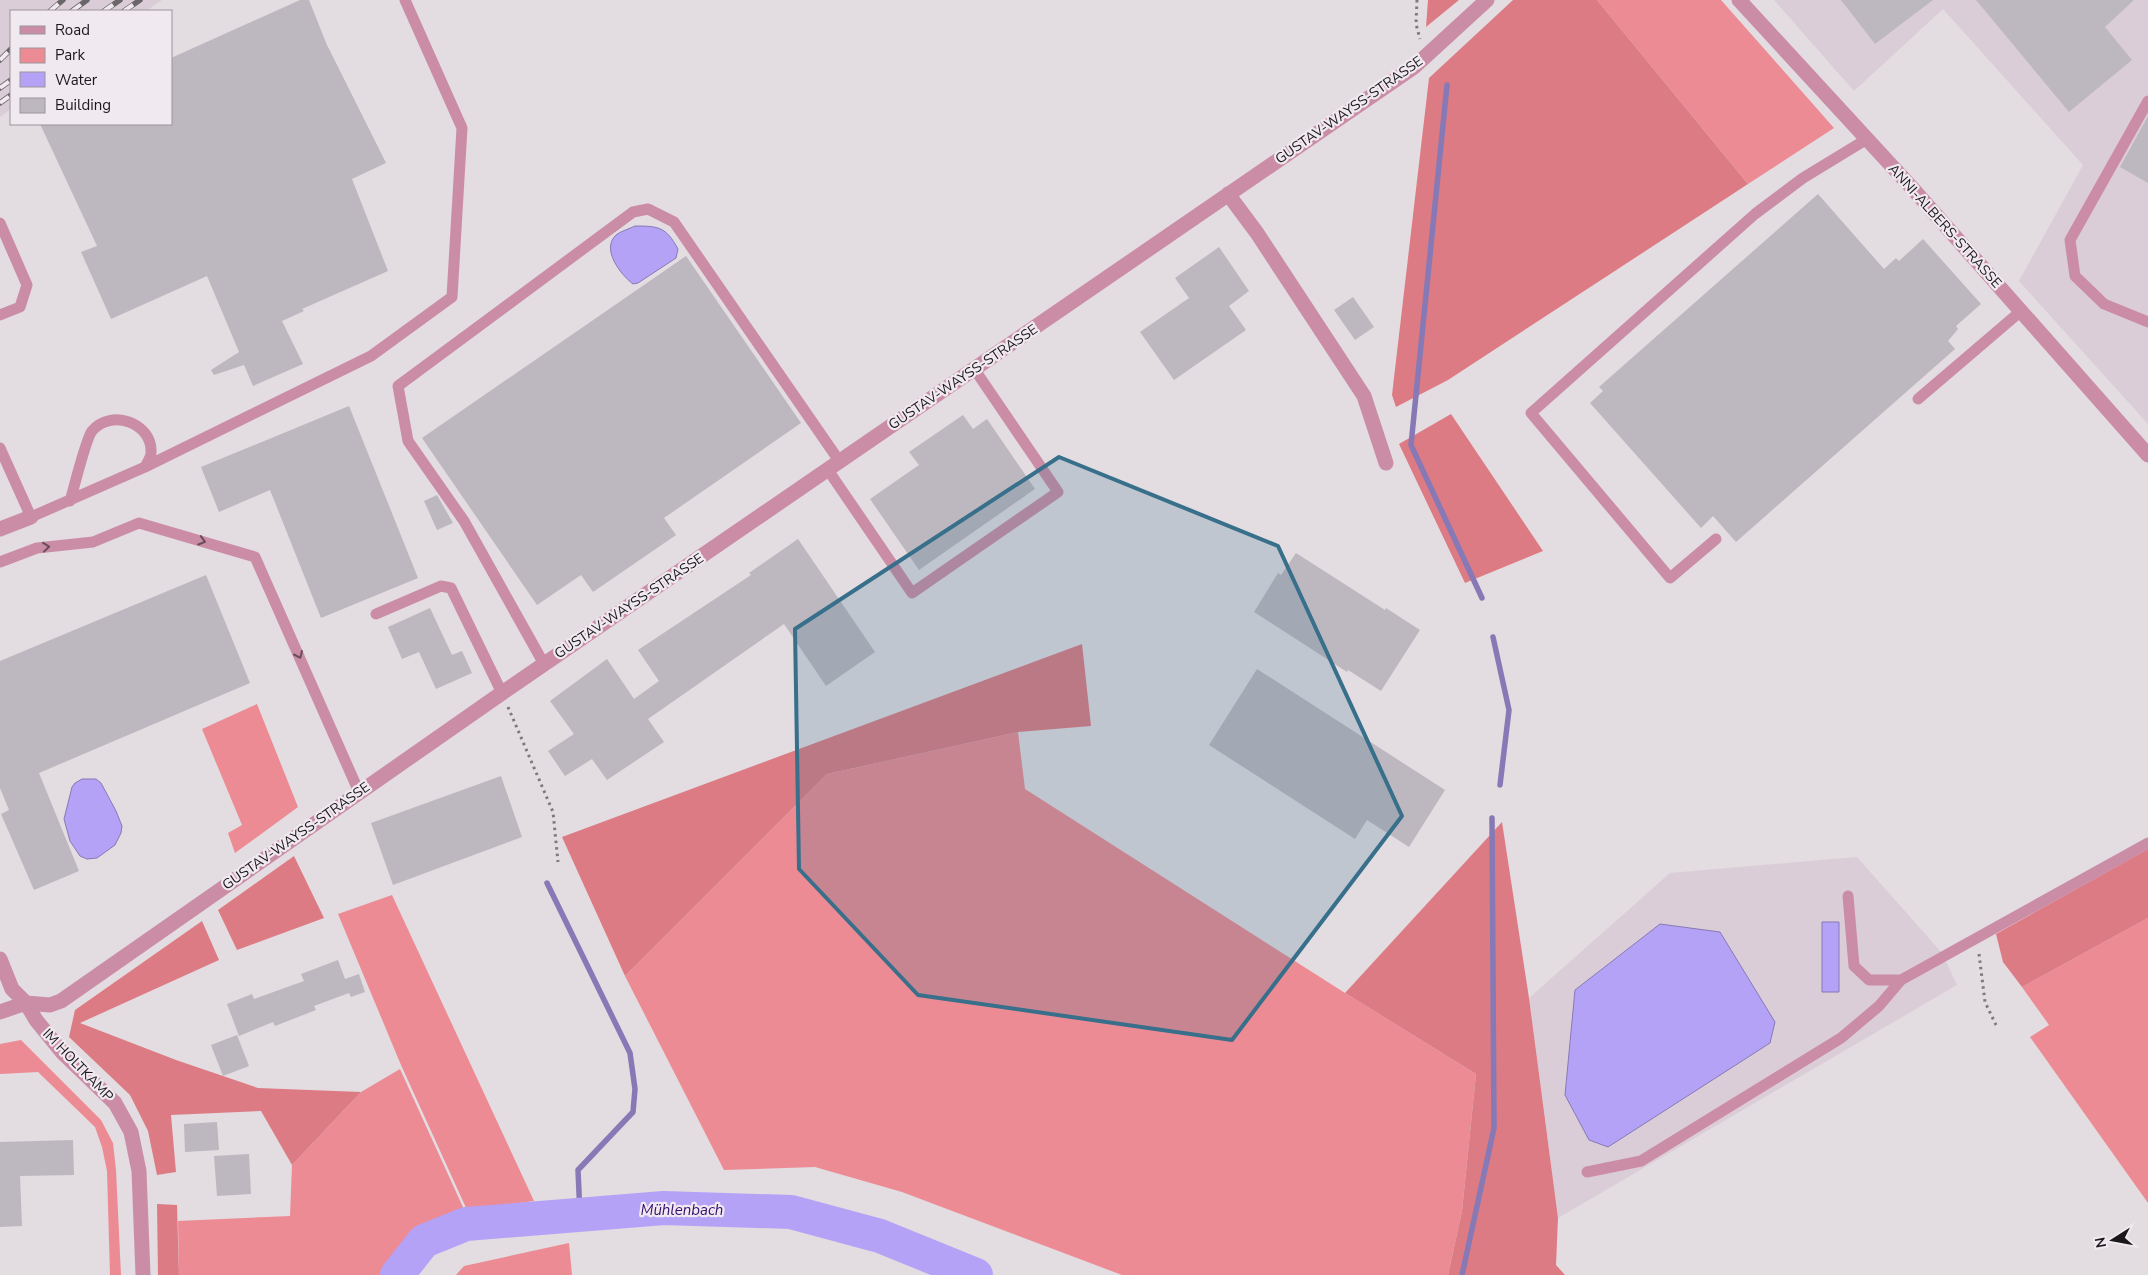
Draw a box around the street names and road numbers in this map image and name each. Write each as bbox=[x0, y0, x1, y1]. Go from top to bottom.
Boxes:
street label: GUSTAV-WAYSS-STRASSE bbox=[1271, 52, 1427, 168]
street label: ANNI-ALBERS-STRASSE bbox=[1884, 160, 2006, 292]
street label: GUSTAV-WAYSS-STRASSE bbox=[885, 320, 1041, 434]
street label: GUSTAV-WAYSS-STRASSE bbox=[551, 549, 707, 663]
street label: GUSTAV-WAYSS-STRASSE bbox=[218, 778, 374, 894]
street label: IM HOLTKAMP bbox=[38, 1025, 118, 1106]

